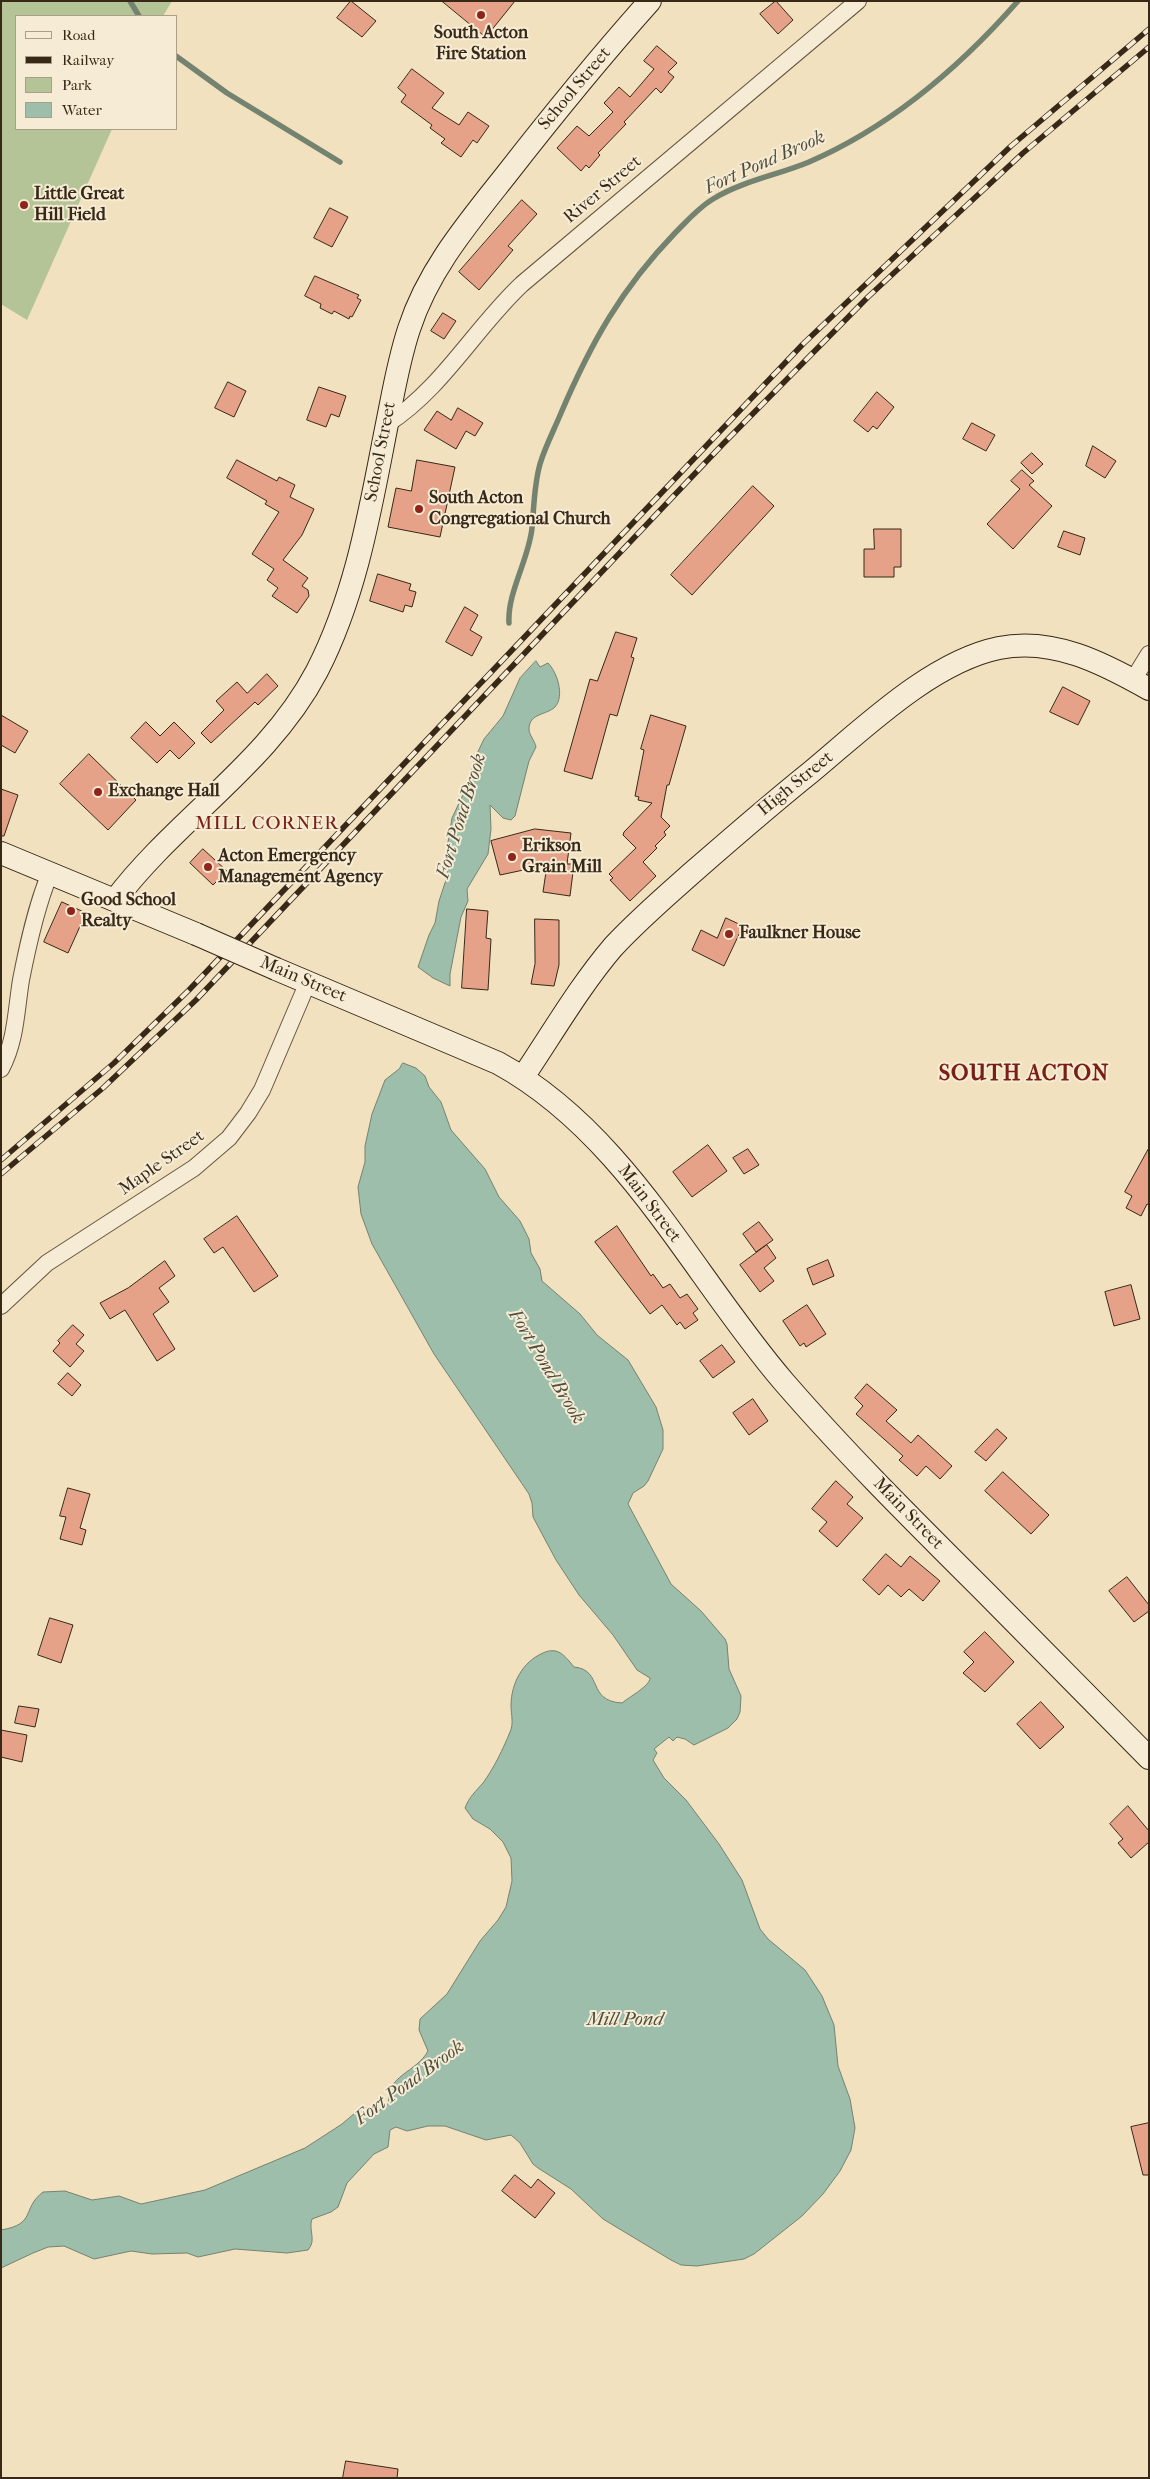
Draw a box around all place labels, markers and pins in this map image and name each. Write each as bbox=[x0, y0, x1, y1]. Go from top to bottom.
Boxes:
marker: South Acton Fire Station bbox=[475, 9, 487, 21]
place label: South Acton Fire Station bbox=[434, 23, 528, 66]
place label: Little Great Hill Field bbox=[34, 184, 124, 226]
marker: Little Great Hill Field bbox=[18, 199, 30, 211]
place label: South Acton Congregational Church bbox=[429, 488, 611, 530]
marker: South Acton Congregational Church bbox=[413, 503, 425, 515]
place label: Exchange Hall bbox=[108, 781, 220, 803]
marker: Exchange Hall bbox=[92, 786, 104, 798]
place label: Erikson Grain Mill bbox=[522, 836, 602, 879]
place label: Acton Emergency Management Agency bbox=[218, 846, 382, 889]
marker: Erikson Grain Mill bbox=[506, 851, 518, 863]
marker: Acton Emergency Management Agency bbox=[202, 861, 214, 873]
place label: Good School Realty bbox=[81, 890, 176, 932]
marker: Good School Realty bbox=[65, 905, 77, 917]
place label: Faulkner House bbox=[739, 923, 861, 945]
marker: Faulkner House bbox=[723, 928, 735, 940]

